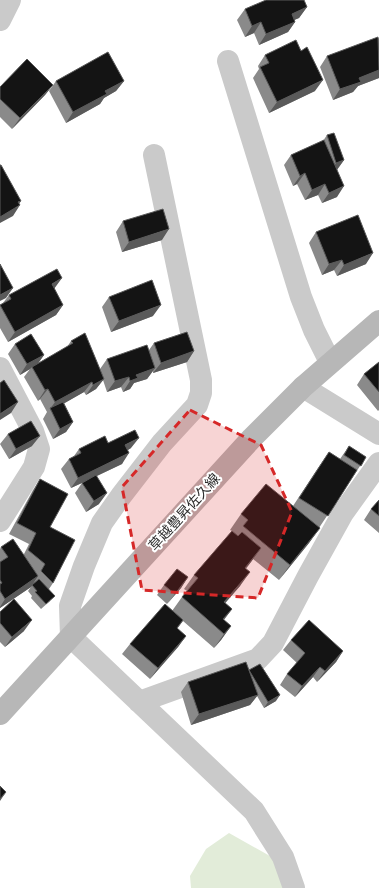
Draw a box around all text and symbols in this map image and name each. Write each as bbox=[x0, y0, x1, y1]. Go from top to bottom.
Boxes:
street label: 草越豊昇佐久線 bbox=[143, 468, 224, 555]

